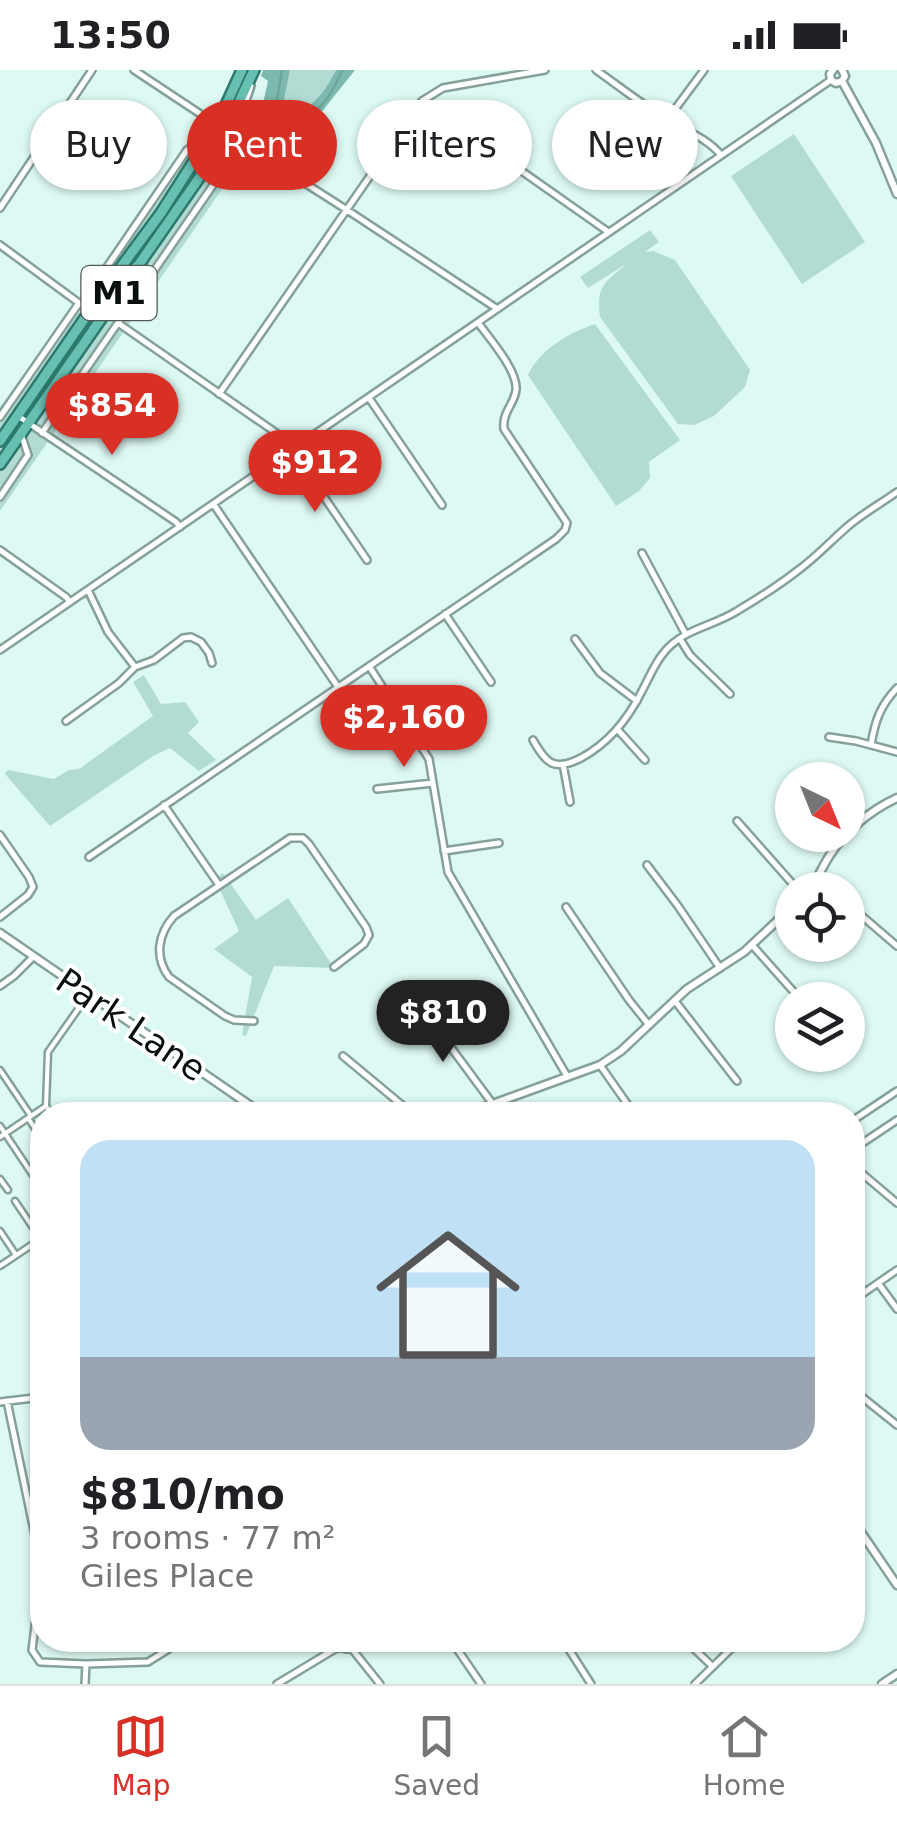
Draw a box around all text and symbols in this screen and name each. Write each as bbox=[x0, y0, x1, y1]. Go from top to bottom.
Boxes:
text: 13:50 bbox=[50, 13, 171, 57]
chip: Buy bbox=[30, 100, 167, 190]
chip: Rent bbox=[187, 100, 337, 190]
chip: Filters bbox=[357, 100, 532, 190]
chip: New bbox=[552, 100, 698, 190]
road number: M1 bbox=[82, 266, 156, 320]
pin: $854 bbox=[53, 373, 171, 458]
text: $854 bbox=[67, 386, 157, 424]
pin: $912 bbox=[256, 430, 374, 515]
text: $912 bbox=[270, 443, 360, 481]
pin: $2,160 bbox=[323, 685, 485, 770]
text: $2,160 bbox=[342, 698, 466, 736]
north arrow bbox=[775, 762, 865, 852]
map controls bbox=[775, 762, 865, 1072]
button: locate bbox=[775, 872, 865, 962]
street label: Park Lane bbox=[49, 960, 213, 1090]
pin: $810 bbox=[384, 980, 502, 1065]
button: layers bbox=[775, 982, 865, 1072]
text: $810 bbox=[398, 993, 488, 1031]
icon: home bbox=[358, 1205, 538, 1385]
text: $810/mo bbox=[80, 1470, 285, 1519]
text: 3 rooms · 77 m² bbox=[80, 1519, 335, 1557]
text: Giles Place bbox=[80, 1557, 254, 1595]
tab: Map bbox=[111, 1709, 171, 1802]
tab: Saved bbox=[393, 1709, 480, 1802]
tab: Home bbox=[703, 1709, 786, 1802]

